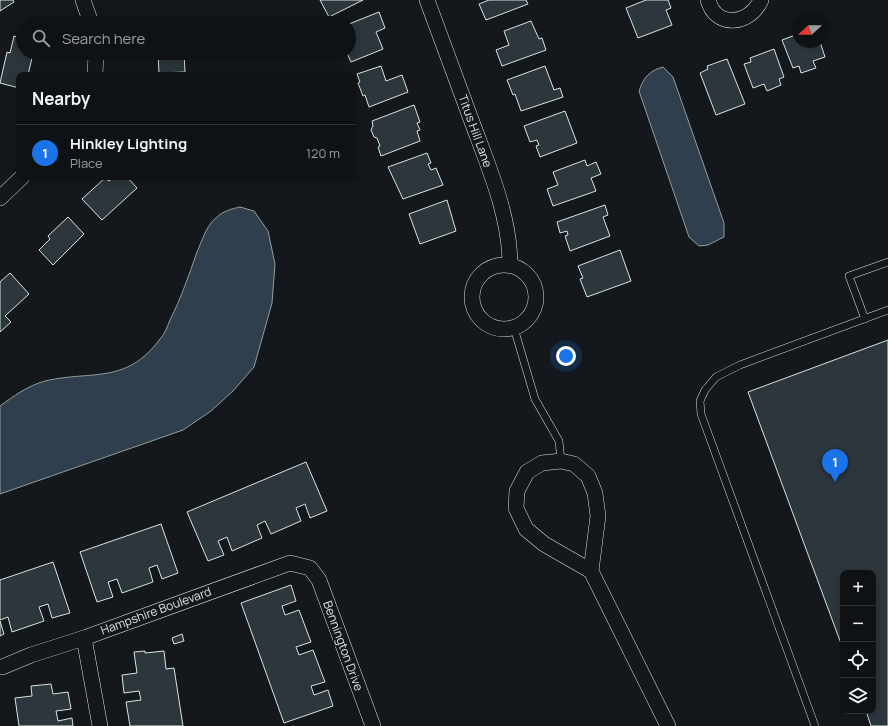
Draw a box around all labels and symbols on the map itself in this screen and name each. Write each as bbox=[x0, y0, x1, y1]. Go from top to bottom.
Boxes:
north arrow bbox=[792, 12, 828, 48]
street label: Titus Hill Lane bbox=[454, 92, 497, 170]
your location bbox=[556, 346, 576, 366]
pin: 1 bbox=[822, 449, 848, 482]
street label: Hampshire Boulevard bbox=[98, 583, 214, 638]
street label: Bennington Drive bbox=[319, 598, 368, 693]

